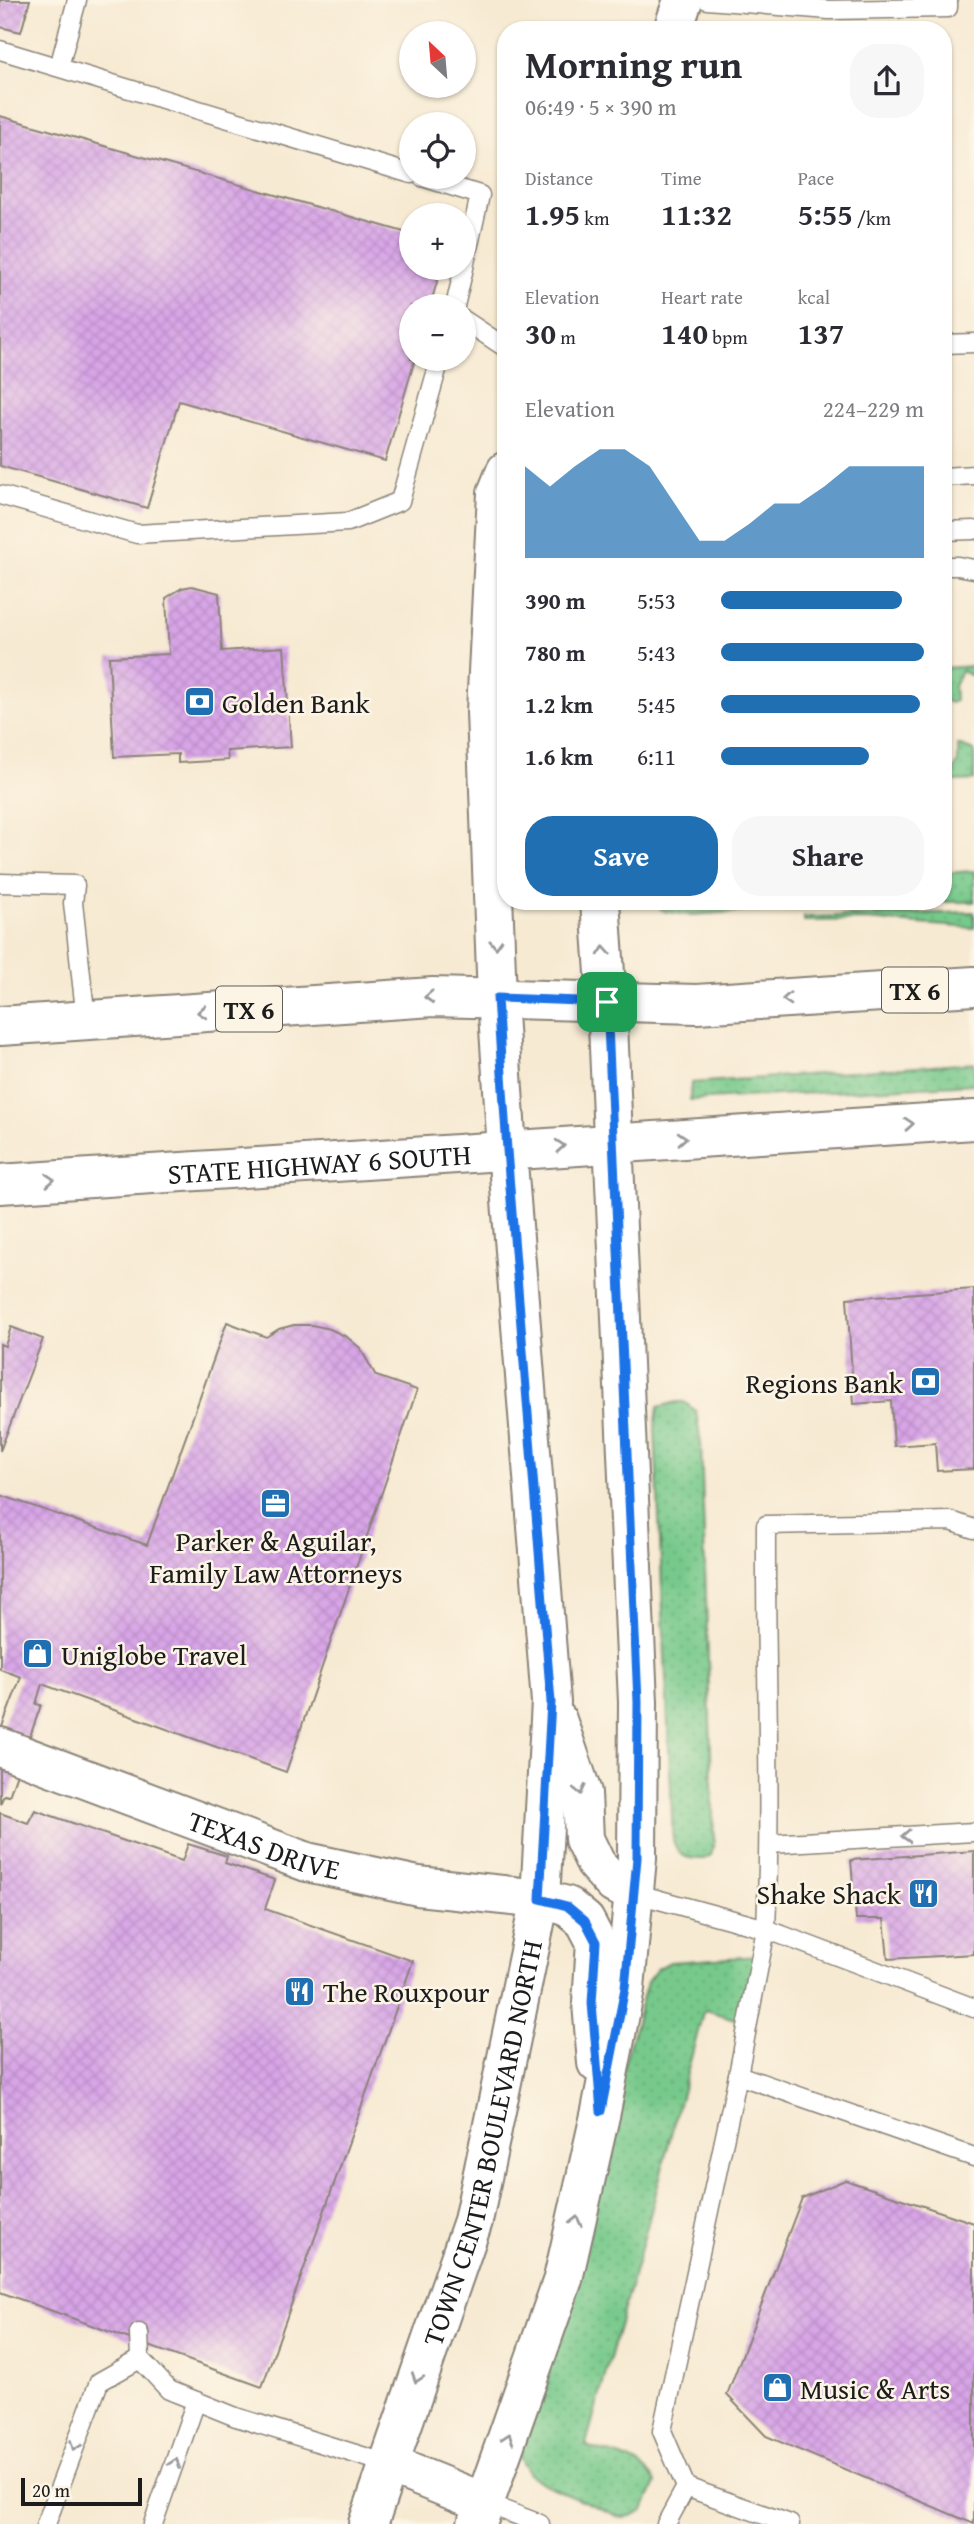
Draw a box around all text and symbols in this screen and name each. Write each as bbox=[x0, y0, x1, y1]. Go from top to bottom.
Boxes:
north arrow bbox=[399, 21, 476, 98]
map controls bbox=[399, 21, 476, 371]
text: Morning run bbox=[525, 36, 742, 92]
button: share bbox=[850, 44, 924, 118]
text: 06:49 · 5 × 390 m bbox=[525, 90, 677, 123]
button: locate bbox=[399, 112, 476, 189]
text: Distance bbox=[525, 164, 593, 192]
text: Time bbox=[661, 164, 702, 192]
text: Pace bbox=[798, 164, 834, 192]
text: 1.95 bbox=[525, 192, 580, 236]
text: 11:32 bbox=[661, 192, 732, 236]
text: 5:55 bbox=[798, 192, 853, 236]
button: + bbox=[399, 203, 476, 280]
text: km bbox=[580, 204, 609, 232]
text: /km bbox=[853, 204, 891, 232]
text: Elevation bbox=[525, 283, 599, 311]
text: Heart rate bbox=[661, 283, 743, 311]
text: kcal bbox=[798, 283, 830, 311]
button: − bbox=[399, 294, 476, 371]
text: 30 bbox=[525, 311, 556, 355]
text: 140 bbox=[661, 311, 708, 355]
text: 137 bbox=[798, 311, 844, 355]
text: m bbox=[556, 323, 576, 351]
text: bpm bbox=[708, 323, 748, 351]
text: Elevation bbox=[525, 392, 615, 425]
text: 224–229 m bbox=[823, 392, 924, 425]
text: 390 m bbox=[525, 584, 586, 617]
text: 5:53 bbox=[637, 584, 676, 617]
text: 780 m bbox=[525, 636, 586, 669]
text: 5:43 bbox=[637, 636, 676, 669]
place label: Golden Bank bbox=[222, 682, 370, 723]
bank icon: Golden Bank bbox=[182, 685, 216, 719]
text: 1.2 km bbox=[525, 688, 593, 721]
text: 5:45 bbox=[637, 688, 676, 721]
text: 1.6 km bbox=[525, 740, 593, 773]
text: 6:11 bbox=[637, 740, 676, 773]
button: Save bbox=[525, 816, 718, 896]
button: Share bbox=[732, 816, 924, 896]
one-way arrow bbox=[488, 939, 503, 950]
one-way arrow bbox=[597, 946, 612, 957]
road number: TX 6 bbox=[882, 967, 948, 1012]
pin bbox=[577, 972, 637, 1032]
icon: arrive bbox=[588, 983, 626, 1021]
road number: TX 6 bbox=[216, 986, 282, 1032]
one-way arrow bbox=[423, 990, 434, 1005]
one-way arrow bbox=[782, 991, 793, 1006]
one-way arrow bbox=[196, 1005, 207, 1020]
one-way arrow bbox=[904, 1117, 915, 1132]
one-way arrow bbox=[677, 1131, 688, 1146]
street label: STATE HIGHWAY 6 SOUTH bbox=[166, 1133, 472, 1193]
one-way arrow bbox=[555, 1139, 566, 1154]
one-way arrow bbox=[45, 1173, 56, 1188]
place label: Regions Bank bbox=[746, 1362, 904, 1403]
bank icon: Regions Bank bbox=[909, 1365, 943, 1399]
office icon: Parker & Aguilar, Family Law Attorneys bbox=[259, 1486, 293, 1520]
place label: Parker & Aguilar, Family Law Attorneys bbox=[149, 1520, 403, 1593]
place label: Uniglobe Travel bbox=[61, 1634, 247, 1675]
shop icon: Uniglobe Travel bbox=[21, 1637, 55, 1671]
one-way arrow bbox=[571, 1783, 586, 1795]
street label: TEXAS DRIVE bbox=[183, 1799, 344, 1889]
one-way arrow bbox=[900, 1829, 911, 1844]
place label: Shake Shack bbox=[757, 1873, 902, 1914]
restaurant icon: Shake Shack bbox=[907, 1876, 941, 1910]
street label: TOWN CENTER BOULEVARD NORTH bbox=[411, 1936, 552, 2351]
place label: The Rouxpour bbox=[323, 1971, 490, 2012]
restaurant icon: The Rouxpour bbox=[283, 1974, 317, 2008]
one-way arrow bbox=[568, 2215, 582, 2227]
place label: Music & Arts bbox=[800, 2368, 950, 2409]
shop icon: Music & Arts bbox=[760, 2371, 794, 2405]
one-way arrow bbox=[411, 2372, 425, 2384]
one-way arrow bbox=[500, 2432, 514, 2445]
one-way arrow bbox=[69, 2439, 83, 2451]
one-way arrow bbox=[167, 2457, 181, 2469]
scale bar bbox=[21, 2475, 142, 2507]
text: 20 m bbox=[32, 2476, 70, 2504]

